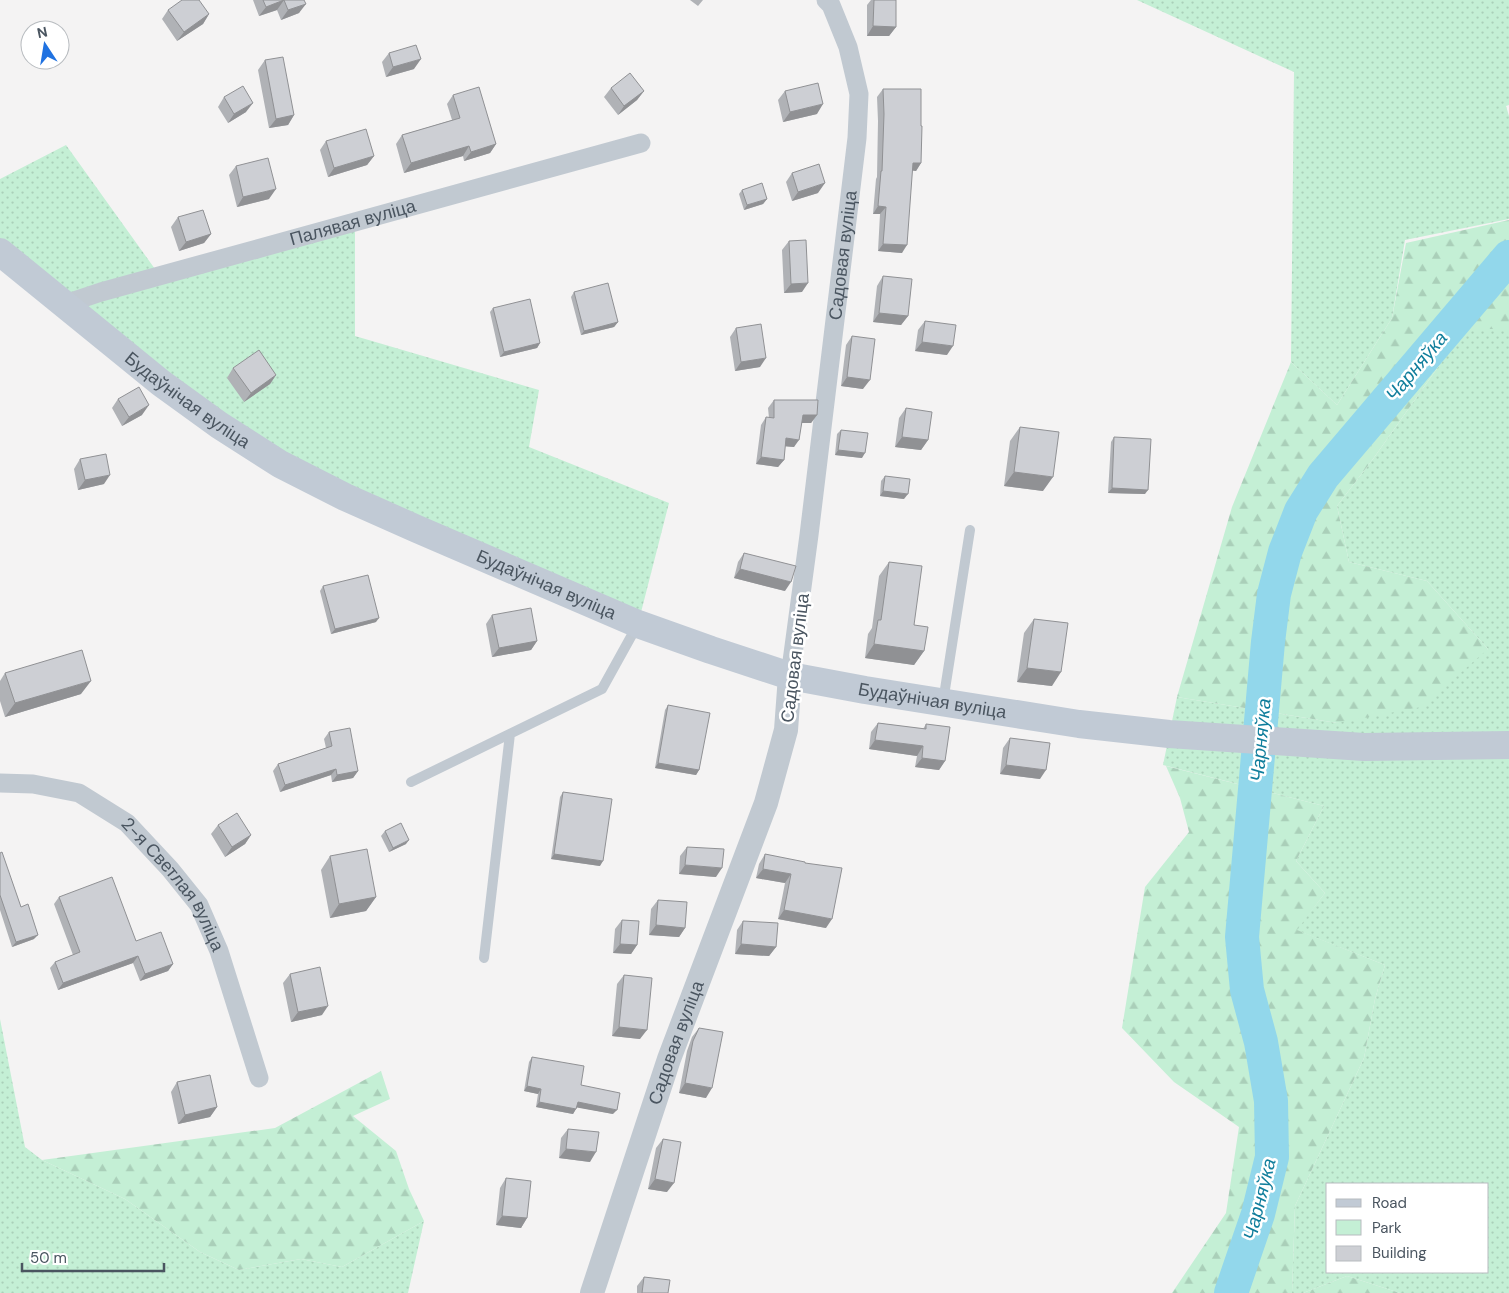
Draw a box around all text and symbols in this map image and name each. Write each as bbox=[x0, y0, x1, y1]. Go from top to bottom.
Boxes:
north arrow bbox=[20, 20, 70, 70]
text: N bbox=[35, 22, 49, 42]
street label: Садовая вуліца bbox=[823, 188, 863, 321]
street label: Палявая вуліца bbox=[287, 193, 419, 251]
water label: Чарняўка bbox=[1380, 326, 1453, 406]
street label: Будаўнічая вуліца bbox=[120, 346, 256, 454]
street label: Будаўнічая вуліца bbox=[473, 544, 621, 626]
street label: Садовая вуліца bbox=[775, 591, 815, 724]
street label: Будаўнічая вуліца bbox=[856, 677, 1009, 724]
water label: Чарняўка bbox=[1244, 697, 1277, 783]
street label: 2-я Светлая вуліца bbox=[116, 812, 230, 956]
street label: Садовая вуліца bbox=[643, 976, 710, 1108]
water label: Чарняўка bbox=[1237, 1156, 1282, 1243]
legend bbox=[1326, 1183, 1489, 1273]
text: Road bbox=[1372, 1193, 1407, 1213]
text: Park bbox=[1372, 1218, 1402, 1238]
scale bar bbox=[22, 1240, 165, 1272]
text: Building bbox=[1372, 1243, 1427, 1263]
text: 50 m bbox=[30, 1248, 67, 1268]

